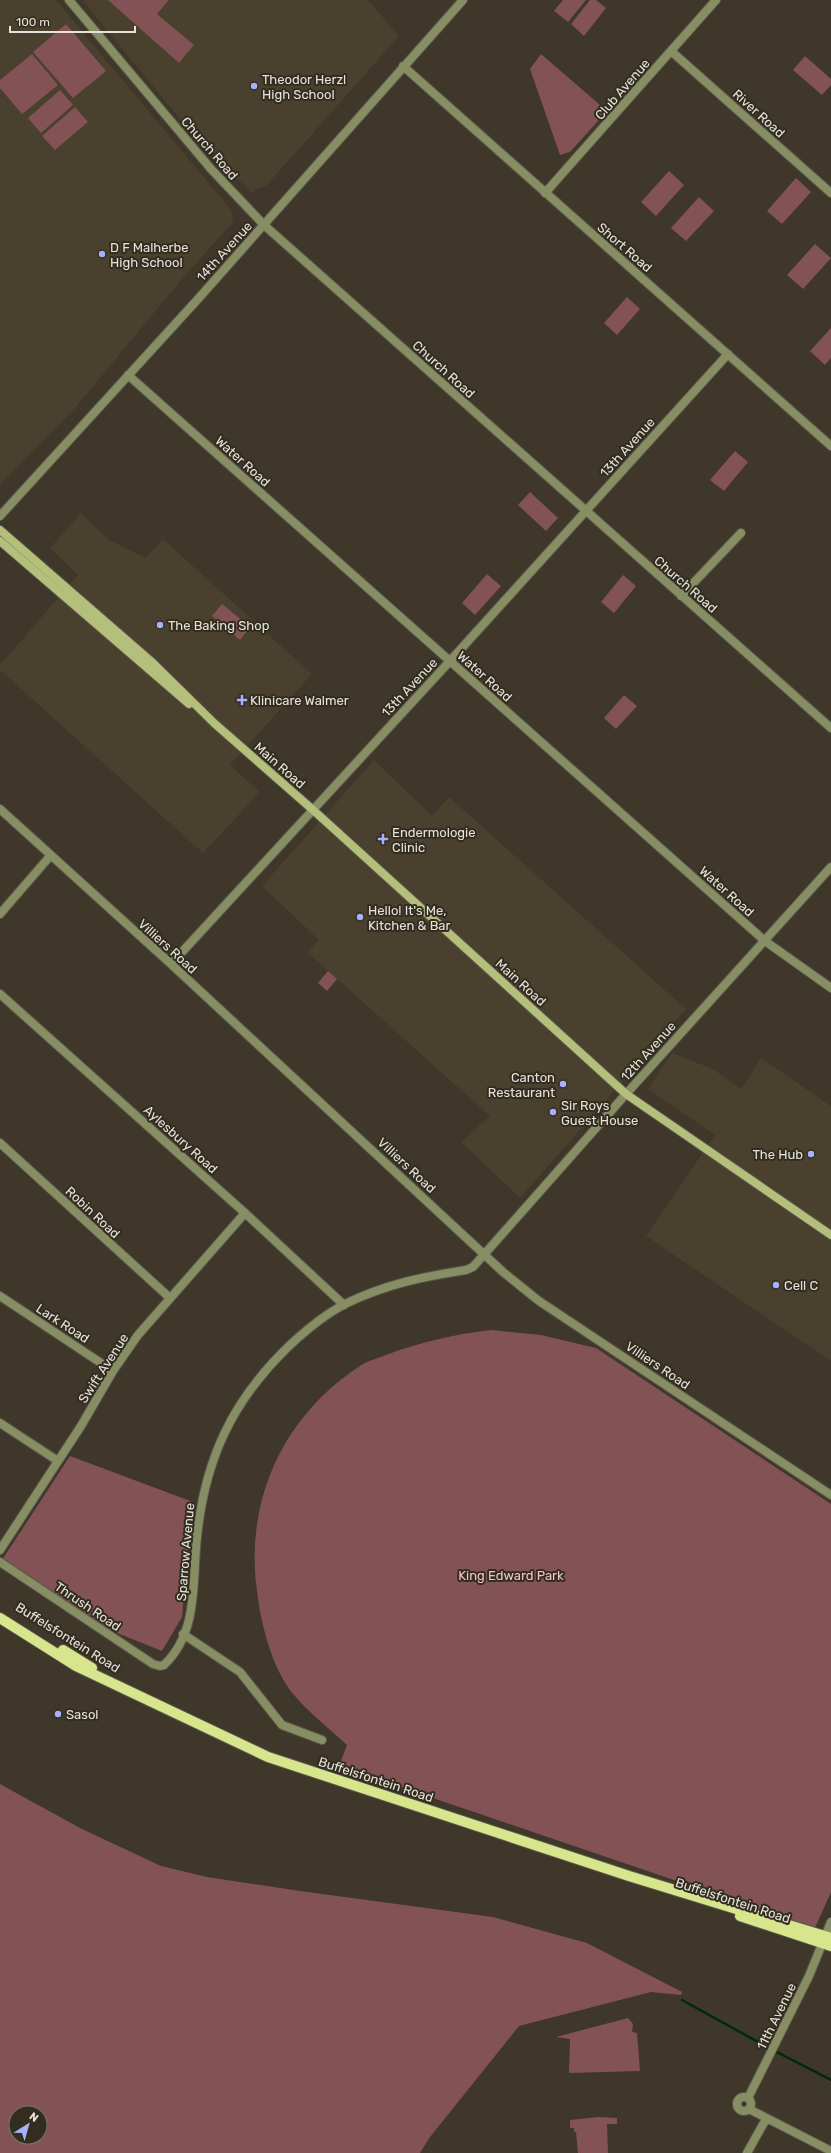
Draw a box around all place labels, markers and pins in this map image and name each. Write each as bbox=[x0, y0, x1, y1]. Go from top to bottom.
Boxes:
place label: Theodor Herzl High School bbox=[262, 72, 346, 103]
marker: Theodor Herzl High School bbox=[249, 81, 259, 91]
place label: D F Malherbe High School bbox=[110, 240, 189, 271]
marker: D F Malherbe High School bbox=[97, 249, 107, 259]
place label: The Baking Shop bbox=[168, 618, 270, 634]
marker: The Baking Shop bbox=[155, 620, 165, 630]
place label: Klinicare Walmer bbox=[250, 693, 349, 708]
marker: Klinicare Walmer bbox=[237, 695, 247, 705]
place label: Endermologie Clinic bbox=[392, 825, 476, 855]
marker: Endermologie Clinic bbox=[377, 833, 389, 845]
place label: Hello! It's Me, Kitchen & Bar bbox=[368, 903, 451, 933]
marker: Hello! It's Me, Kitchen & Bar bbox=[355, 912, 365, 922]
place label: Canton Restaurant bbox=[488, 1070, 555, 1100]
marker: Canton Restaurant bbox=[558, 1079, 568, 1089]
place label: Sir Roys Guest House bbox=[561, 1098, 638, 1128]
marker: Sir Roys Guest House bbox=[548, 1107, 558, 1117]
place label: The Hub bbox=[753, 1147, 803, 1162]
marker: The Hub bbox=[806, 1149, 816, 1159]
place label: Cell C bbox=[784, 1278, 818, 1293]
marker: Cell C bbox=[771, 1280, 781, 1290]
place label: Sasol bbox=[66, 1707, 99, 1722]
marker: Sasol bbox=[53, 1709, 63, 1719]

